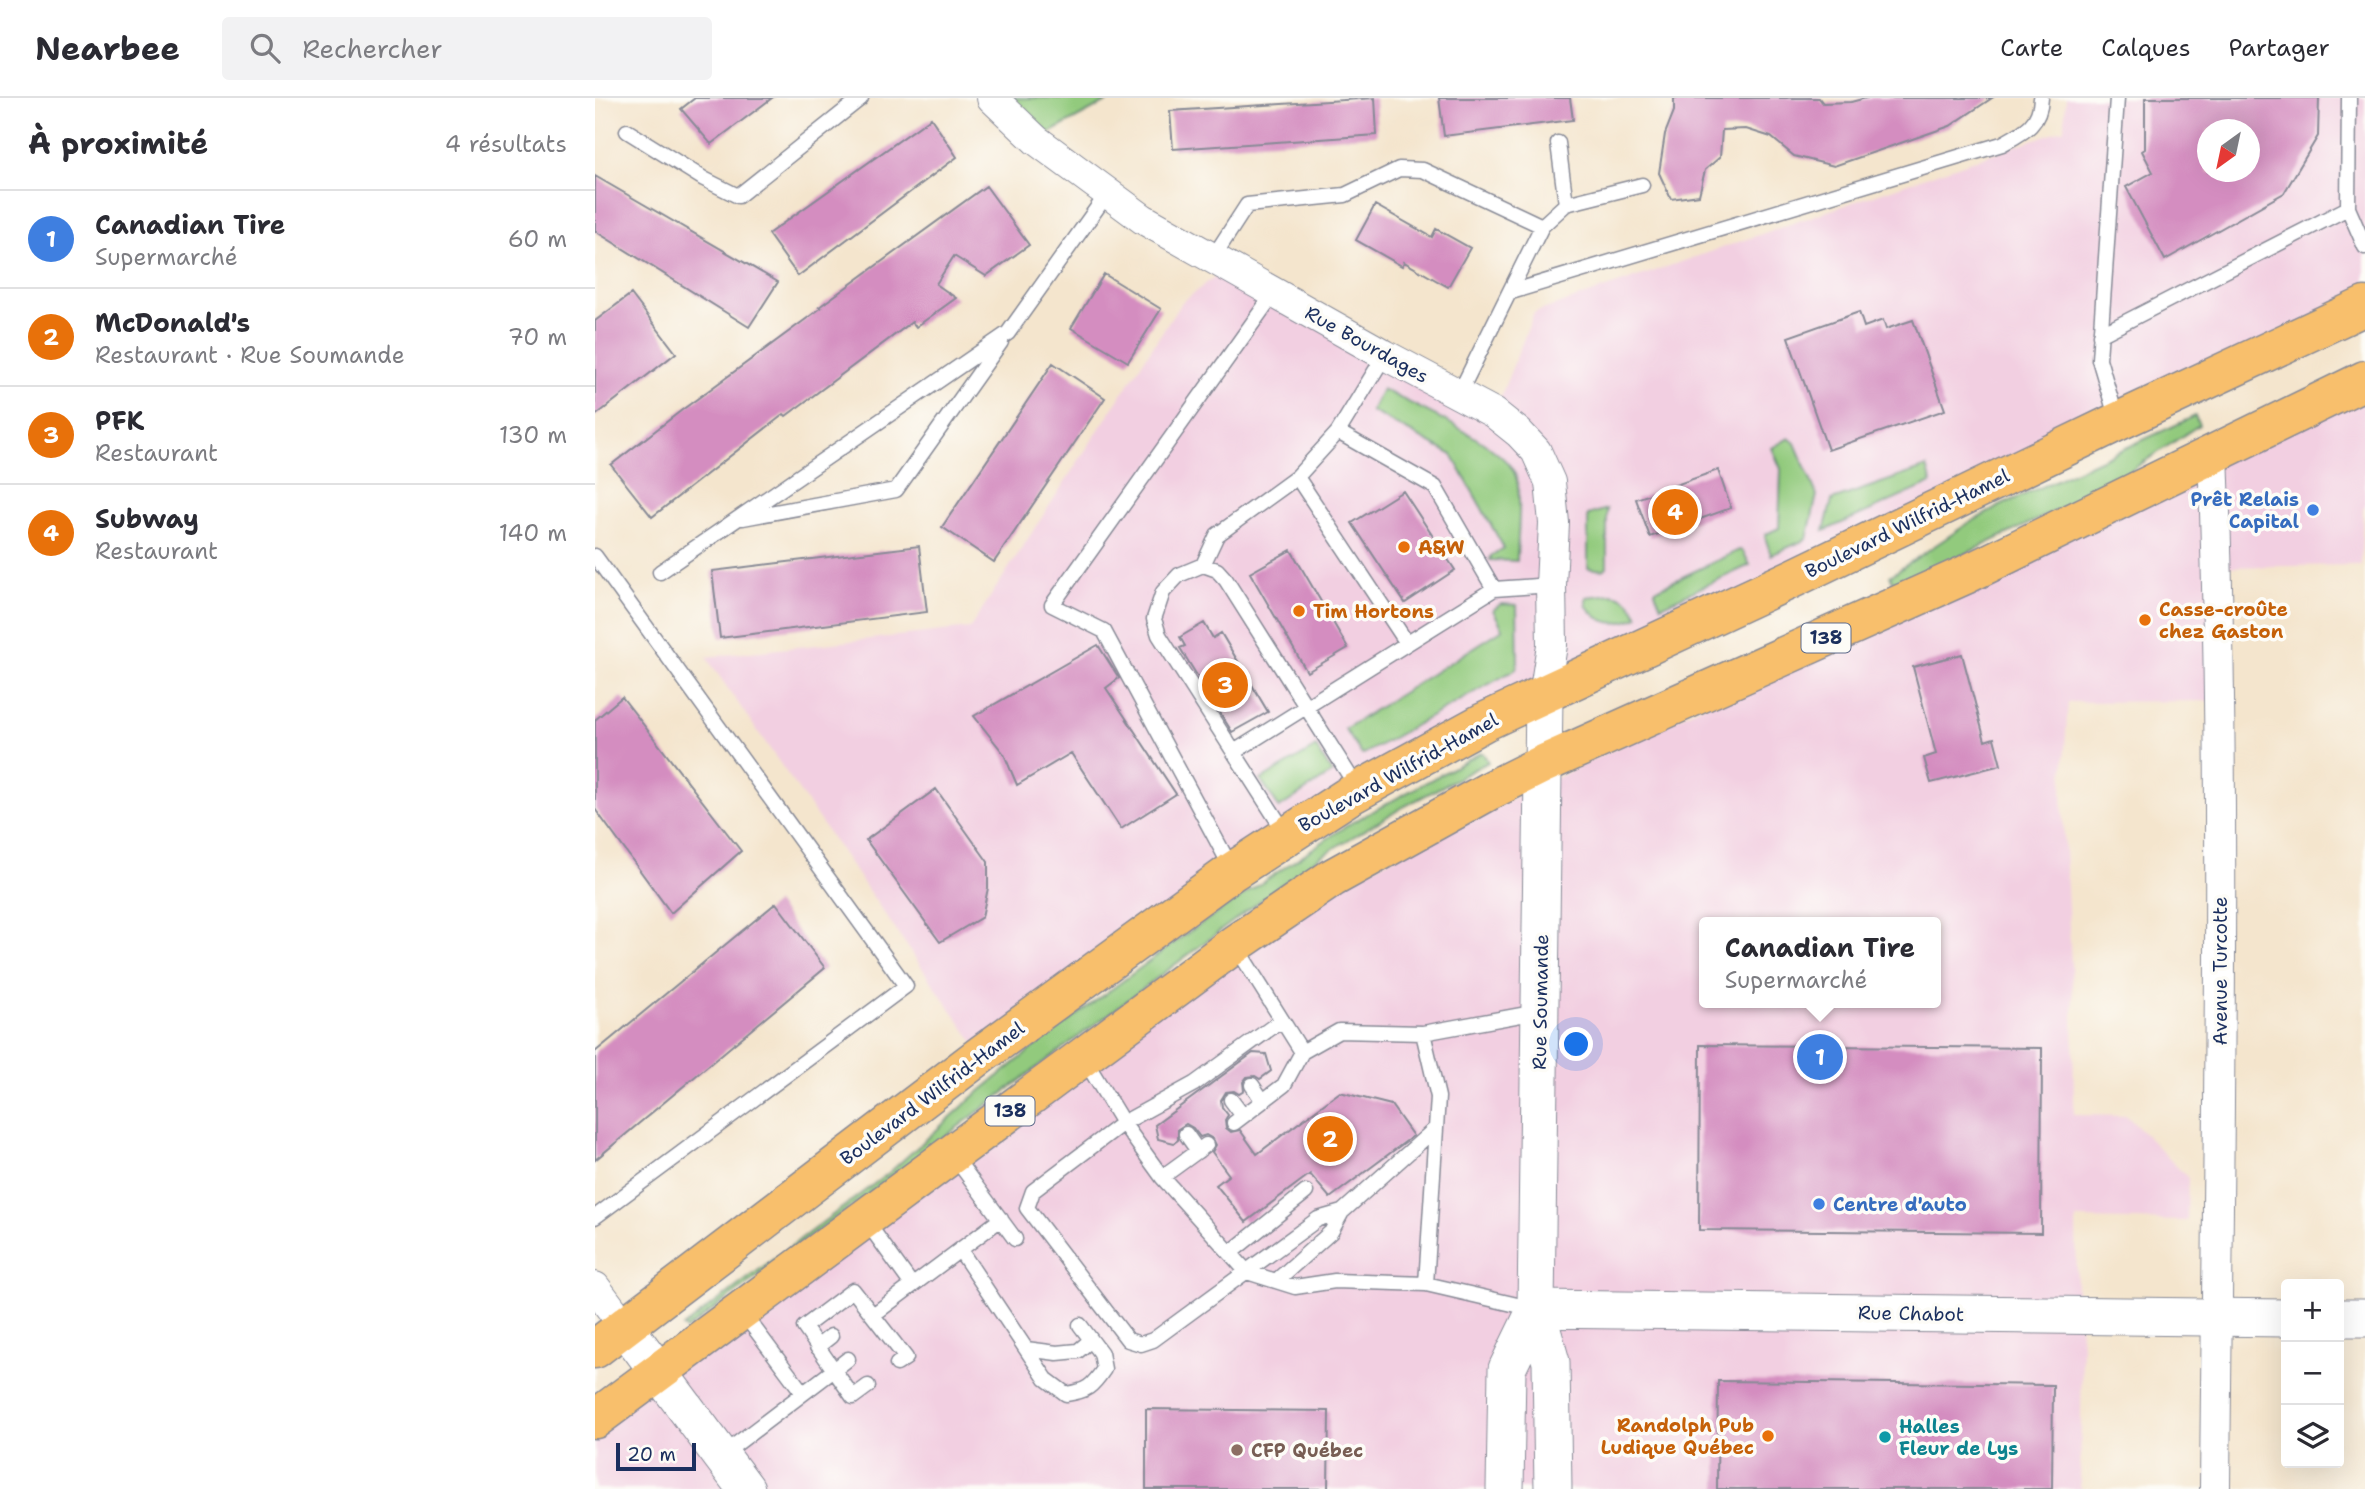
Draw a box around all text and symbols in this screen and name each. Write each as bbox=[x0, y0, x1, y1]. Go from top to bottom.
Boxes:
search box bbox=[222, 17, 712, 80]
text: Nearbee bbox=[35, 26, 180, 71]
icon: search bbox=[246, 29, 284, 67]
text: Rechercher bbox=[302, 31, 443, 66]
text: Carte bbox=[2000, 32, 2063, 64]
text: Calques bbox=[2101, 32, 2191, 64]
text: Partager bbox=[2229, 32, 2330, 64]
north arrow bbox=[2197, 119, 2260, 182]
text: À proximité bbox=[28, 123, 208, 164]
text: 4 résultats bbox=[445, 129, 567, 159]
text: Canadian Tire bbox=[95, 207, 285, 242]
text: 1 bbox=[46, 224, 56, 254]
text: 60 m bbox=[508, 224, 567, 254]
text: Supermarché bbox=[95, 242, 238, 272]
street label: Rue Bourdages bbox=[1301, 300, 1433, 389]
text: McDonald's bbox=[95, 305, 250, 340]
text: 2 bbox=[43, 322, 59, 352]
text: 70 m bbox=[508, 322, 567, 352]
text: Restaurant · Rue Soumande bbox=[95, 340, 405, 370]
text: PFK bbox=[95, 403, 144, 438]
text: 3 bbox=[43, 420, 59, 450]
text: 130 m bbox=[499, 420, 567, 450]
text: Restaurant bbox=[95, 438, 218, 468]
street label: Boulevard Wilfrid-Hamel bbox=[1801, 463, 2014, 584]
pin: 4 bbox=[1652, 486, 1698, 538]
place label: Prêt Relais Capital bbox=[2190, 487, 2299, 534]
text: Subway bbox=[95, 501, 199, 536]
marker: Prêt Relais Capital bbox=[2305, 502, 2321, 518]
text: 4 bbox=[43, 518, 59, 548]
text: 140 m bbox=[499, 518, 567, 548]
place label: A&W bbox=[1418, 535, 1465, 560]
text: Restaurant bbox=[95, 536, 218, 566]
marker: A&W bbox=[1396, 539, 1412, 555]
place label: Casse-croûte chez Gaston bbox=[2159, 597, 2288, 644]
place label: Tim Hortons bbox=[1313, 599, 1434, 624]
marker: Tim Hortons bbox=[1291, 603, 1307, 619]
marker: Casse-croûte chez Gaston bbox=[2137, 612, 2153, 628]
road number: 138 bbox=[1801, 624, 1851, 652]
pin: 3 bbox=[1202, 659, 1248, 711]
street label: Boulevard Wilfrid-Hamel bbox=[1294, 707, 1503, 838]
street label: Avenue Turcotte bbox=[2208, 897, 2233, 1045]
popup bbox=[1699, 917, 1941, 1008]
text: Canadian Tire bbox=[1725, 930, 1915, 965]
street label: Rue Soumande bbox=[1527, 934, 1554, 1070]
text: Supermarché bbox=[1725, 965, 1867, 995]
street label: Boulevard Wilfrid-Hamel bbox=[835, 1016, 1030, 1171]
your location bbox=[1559, 1027, 1593, 1061]
pin: 1 bbox=[1797, 1031, 1843, 1083]
road number: 138 bbox=[985, 1096, 1035, 1126]
pin: 2 bbox=[1307, 1113, 1353, 1165]
place label: Centre d'auto bbox=[1833, 1192, 1967, 1217]
marker: Centre d'auto bbox=[1811, 1196, 1827, 1212]
map controls bbox=[2281, 1279, 2344, 1468]
button: + bbox=[2281, 1279, 2344, 1342]
street label: Rue Chabot bbox=[1858, 1300, 1964, 1327]
button: − bbox=[2281, 1342, 2344, 1405]
button: layers bbox=[2281, 1405, 2344, 1468]
place label: Randolph Pub Ludique Québec bbox=[1601, 1413, 1754, 1460]
place label: Halles Fleur de Lys bbox=[1899, 1414, 2018, 1461]
marker: Randolph Pub Ludique Québec bbox=[1760, 1428, 1776, 1444]
marker: Halles Fleur de Lys bbox=[1877, 1429, 1893, 1445]
place label: CFP Québec bbox=[1251, 1438, 1363, 1463]
scale bar bbox=[616, 1440, 697, 1472]
text: 20 m bbox=[627, 1442, 676, 1467]
marker: CFP Québec bbox=[1229, 1442, 1245, 1458]

